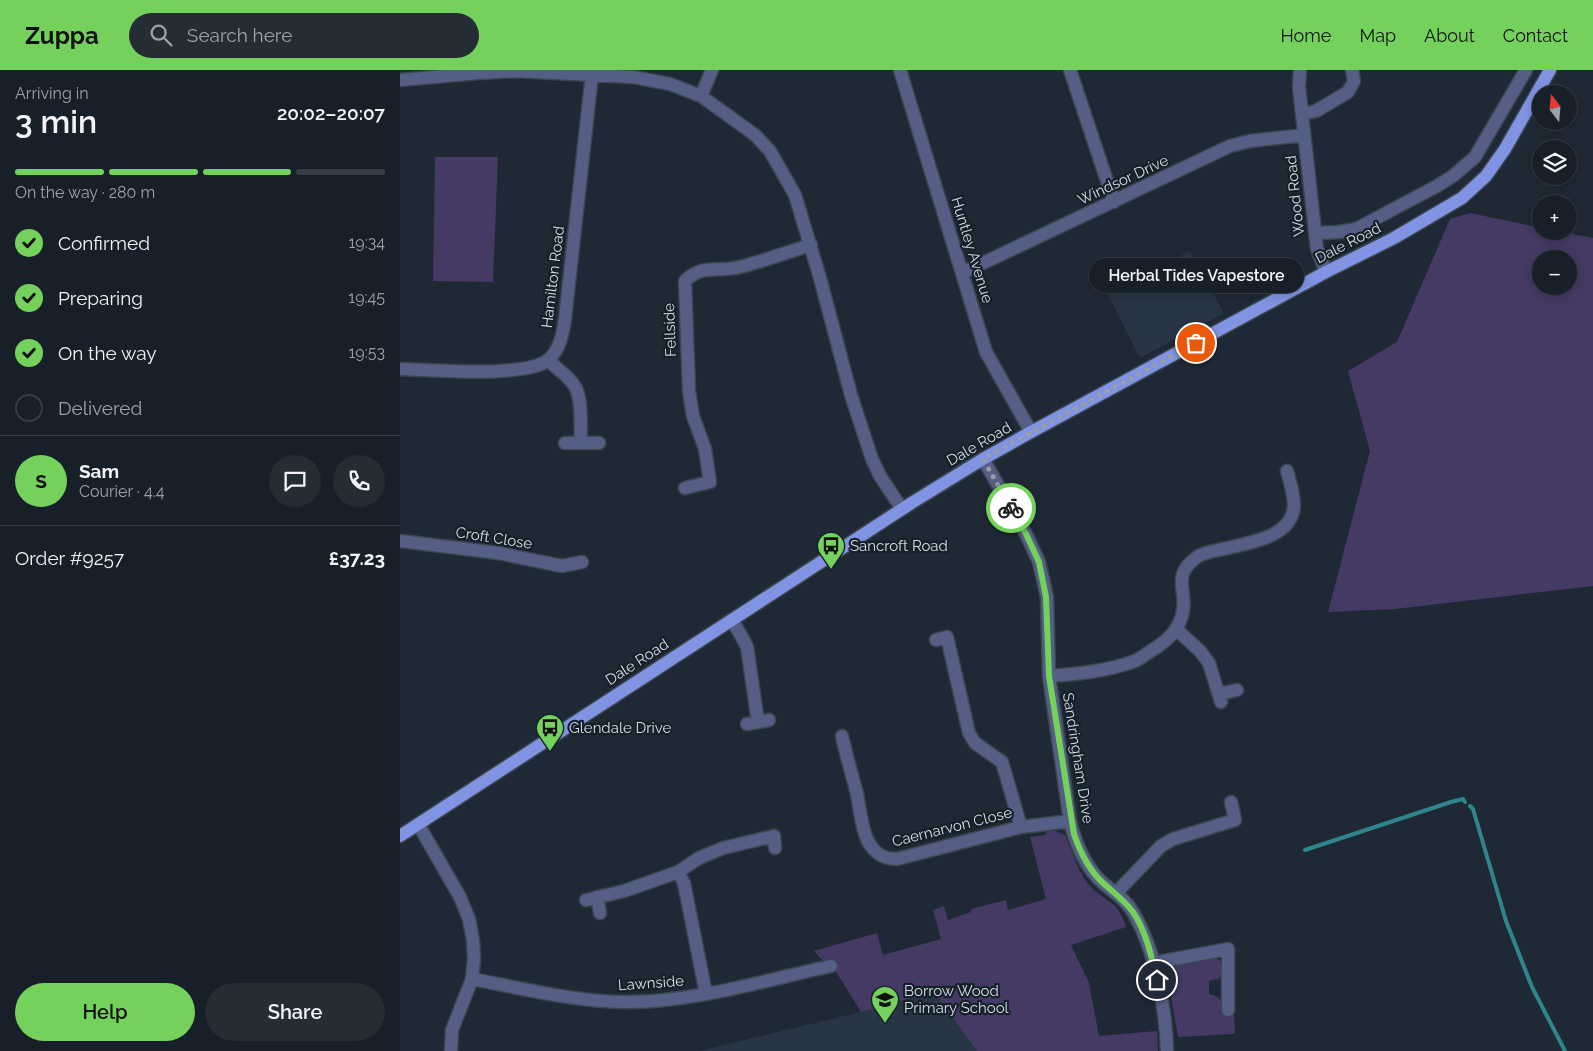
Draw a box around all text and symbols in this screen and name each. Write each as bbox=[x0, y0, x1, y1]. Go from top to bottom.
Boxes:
search box bbox=[129, 13, 479, 58]
text: Zuppa bbox=[25, 21, 99, 50]
icon: search bbox=[147, 21, 175, 49]
text: Search here bbox=[187, 24, 292, 46]
text: Home bbox=[1280, 25, 1331, 46]
text: Map bbox=[1359, 25, 1396, 46]
text: About bbox=[1424, 25, 1475, 46]
text: Contact bbox=[1503, 25, 1568, 46]
text: Arriving in bbox=[15, 84, 89, 103]
north arrow bbox=[1532, 85, 1578, 130]
map controls bbox=[1532, 85, 1577, 295]
text: 20:02–20:07 bbox=[277, 102, 385, 124]
text: 3 min bbox=[15, 103, 97, 140]
button: layers bbox=[1532, 140, 1577, 185]
street label: Windsor Drive bbox=[1075, 151, 1171, 209]
street label: Wood Road bbox=[1282, 154, 1308, 238]
text: On the way · 280 m bbox=[15, 183, 155, 202]
street label: Huntley Avenue bbox=[947, 195, 997, 305]
button: + bbox=[1532, 195, 1577, 240]
street label: Dale Road bbox=[1312, 219, 1384, 267]
street label: Hamilton Road bbox=[538, 225, 568, 329]
icon: check bbox=[15, 229, 43, 257]
text: Confirmed bbox=[58, 232, 150, 254]
text: 19:34 bbox=[348, 233, 385, 252]
button: − bbox=[1532, 250, 1577, 295]
callout: Herbal Tides Vapestore bbox=[1088, 258, 1304, 293]
text: Herbal Tides Vapestore bbox=[1108, 266, 1285, 285]
icon: check bbox=[15, 284, 43, 312]
text: Preparing bbox=[58, 287, 143, 309]
text: 19:45 bbox=[348, 288, 385, 307]
street label: Fellside bbox=[660, 303, 680, 357]
pin bbox=[1175, 322, 1217, 364]
icon: bag bbox=[1182, 329, 1210, 357]
icon: check bbox=[15, 339, 43, 367]
text: On the way bbox=[58, 342, 157, 364]
text: 19:53 bbox=[349, 343, 385, 362]
text: Delivered bbox=[58, 397, 142, 419]
street label: Dale Road bbox=[944, 418, 1014, 470]
button: chat bbox=[269, 455, 321, 507]
button: phone bbox=[333, 455, 385, 507]
text: Sam bbox=[79, 460, 119, 482]
text: S bbox=[35, 470, 47, 492]
text: Courier · 4.4 bbox=[79, 482, 164, 501]
courier bbox=[986, 483, 1036, 533]
icon: bike bbox=[997, 494, 1025, 522]
street label: Croft Close bbox=[454, 523, 534, 553]
bus stop icon: Sancroft Road bbox=[816, 531, 846, 570]
place label: Sancroft Road bbox=[850, 537, 948, 555]
text: Order #9257 bbox=[15, 547, 124, 569]
text: £37.23 bbox=[329, 547, 385, 569]
street label: Dale Road bbox=[602, 635, 672, 689]
street label: Sandringham Drive bbox=[1059, 691, 1097, 825]
bus stop icon: Glendale Drive bbox=[535, 713, 565, 752]
place label: Glendale Drive bbox=[569, 719, 672, 737]
street label: Caernarvon Close bbox=[890, 803, 1014, 851]
pin bbox=[1136, 959, 1178, 1001]
icon: home bbox=[1143, 966, 1171, 994]
street label: Lawnside bbox=[617, 972, 685, 994]
place label: Borrow Wood Primary School bbox=[904, 982, 1010, 1017]
button: Help bbox=[15, 983, 195, 1041]
button: Share bbox=[205, 983, 385, 1041]
school or university icon: Borrow Wood Primary School bbox=[870, 985, 900, 1024]

